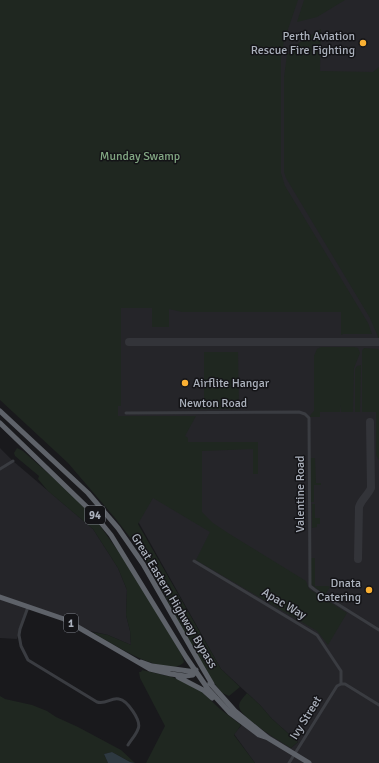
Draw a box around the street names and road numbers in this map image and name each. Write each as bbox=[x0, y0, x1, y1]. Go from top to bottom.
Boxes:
street label: Newton Road bbox=[179, 396, 247, 411]
street label: Valentine Road bbox=[293, 456, 308, 532]
road number: 94 bbox=[85, 506, 105, 524]
street label: Great Eastern Highway Bypass bbox=[128, 531, 220, 671]
street label: Apac Way bbox=[259, 585, 309, 623]
road number: 1 bbox=[64, 614, 78, 632]
street label: Ivy Street bbox=[287, 693, 325, 743]

